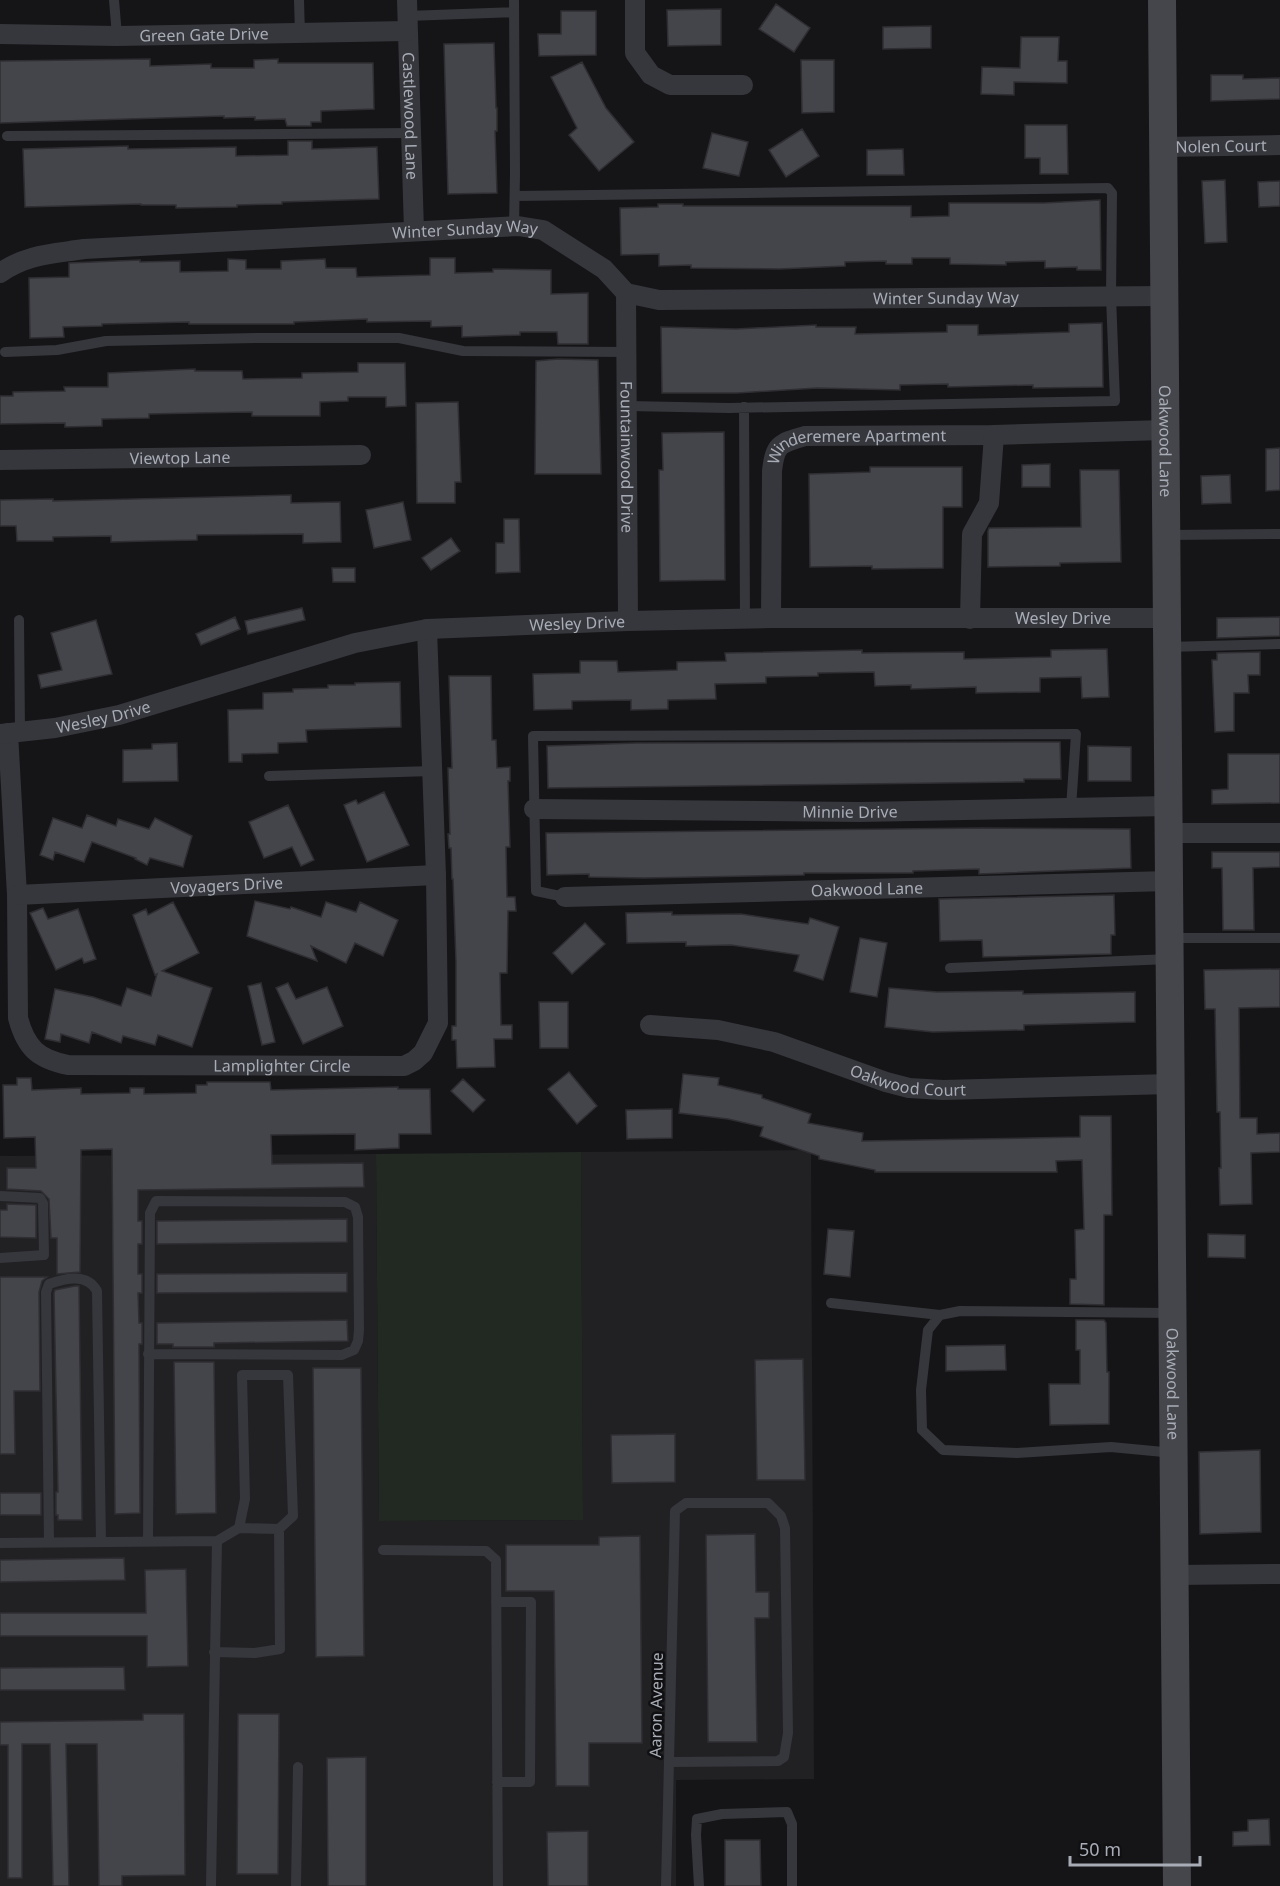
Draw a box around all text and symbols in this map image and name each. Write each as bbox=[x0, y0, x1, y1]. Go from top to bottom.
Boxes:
street label: Green Gate Drive bbox=[139, 22, 269, 47]
street label: Castlewood Lane bbox=[398, 52, 423, 180]
street label: Nolen Court bbox=[1175, 134, 1267, 158]
street label: Winter Sunday Way bbox=[392, 215, 540, 244]
street label: Winter Sunday Way bbox=[873, 286, 1020, 309]
street label: Fountainwood Drive bbox=[616, 381, 638, 533]
street label: Oakwood Lane bbox=[1154, 385, 1177, 497]
street label: Winderemere Apartment bbox=[762, 424, 946, 467]
street label: Viewtop Lane bbox=[129, 446, 231, 469]
street label: Wesley Drive bbox=[1015, 607, 1111, 629]
street label: Wesley Drive bbox=[529, 610, 626, 636]
street label: Wesley Drive bbox=[54, 695, 153, 738]
street label: Minnie Drive bbox=[802, 800, 898, 823]
street label: Voyagers Drive bbox=[170, 871, 284, 899]
street label: Oakwood Lane bbox=[810, 877, 923, 901]
street label: Lamplighter Circle bbox=[213, 1054, 351, 1077]
street label: Oakwood Court bbox=[847, 1059, 966, 1101]
street label: Oakwood Lane bbox=[1162, 1328, 1184, 1440]
street label: Aaron Avenue bbox=[644, 1652, 668, 1758]
scale bar bbox=[1070, 1829, 1200, 1867]
text: 50 m bbox=[1079, 1837, 1121, 1861]

